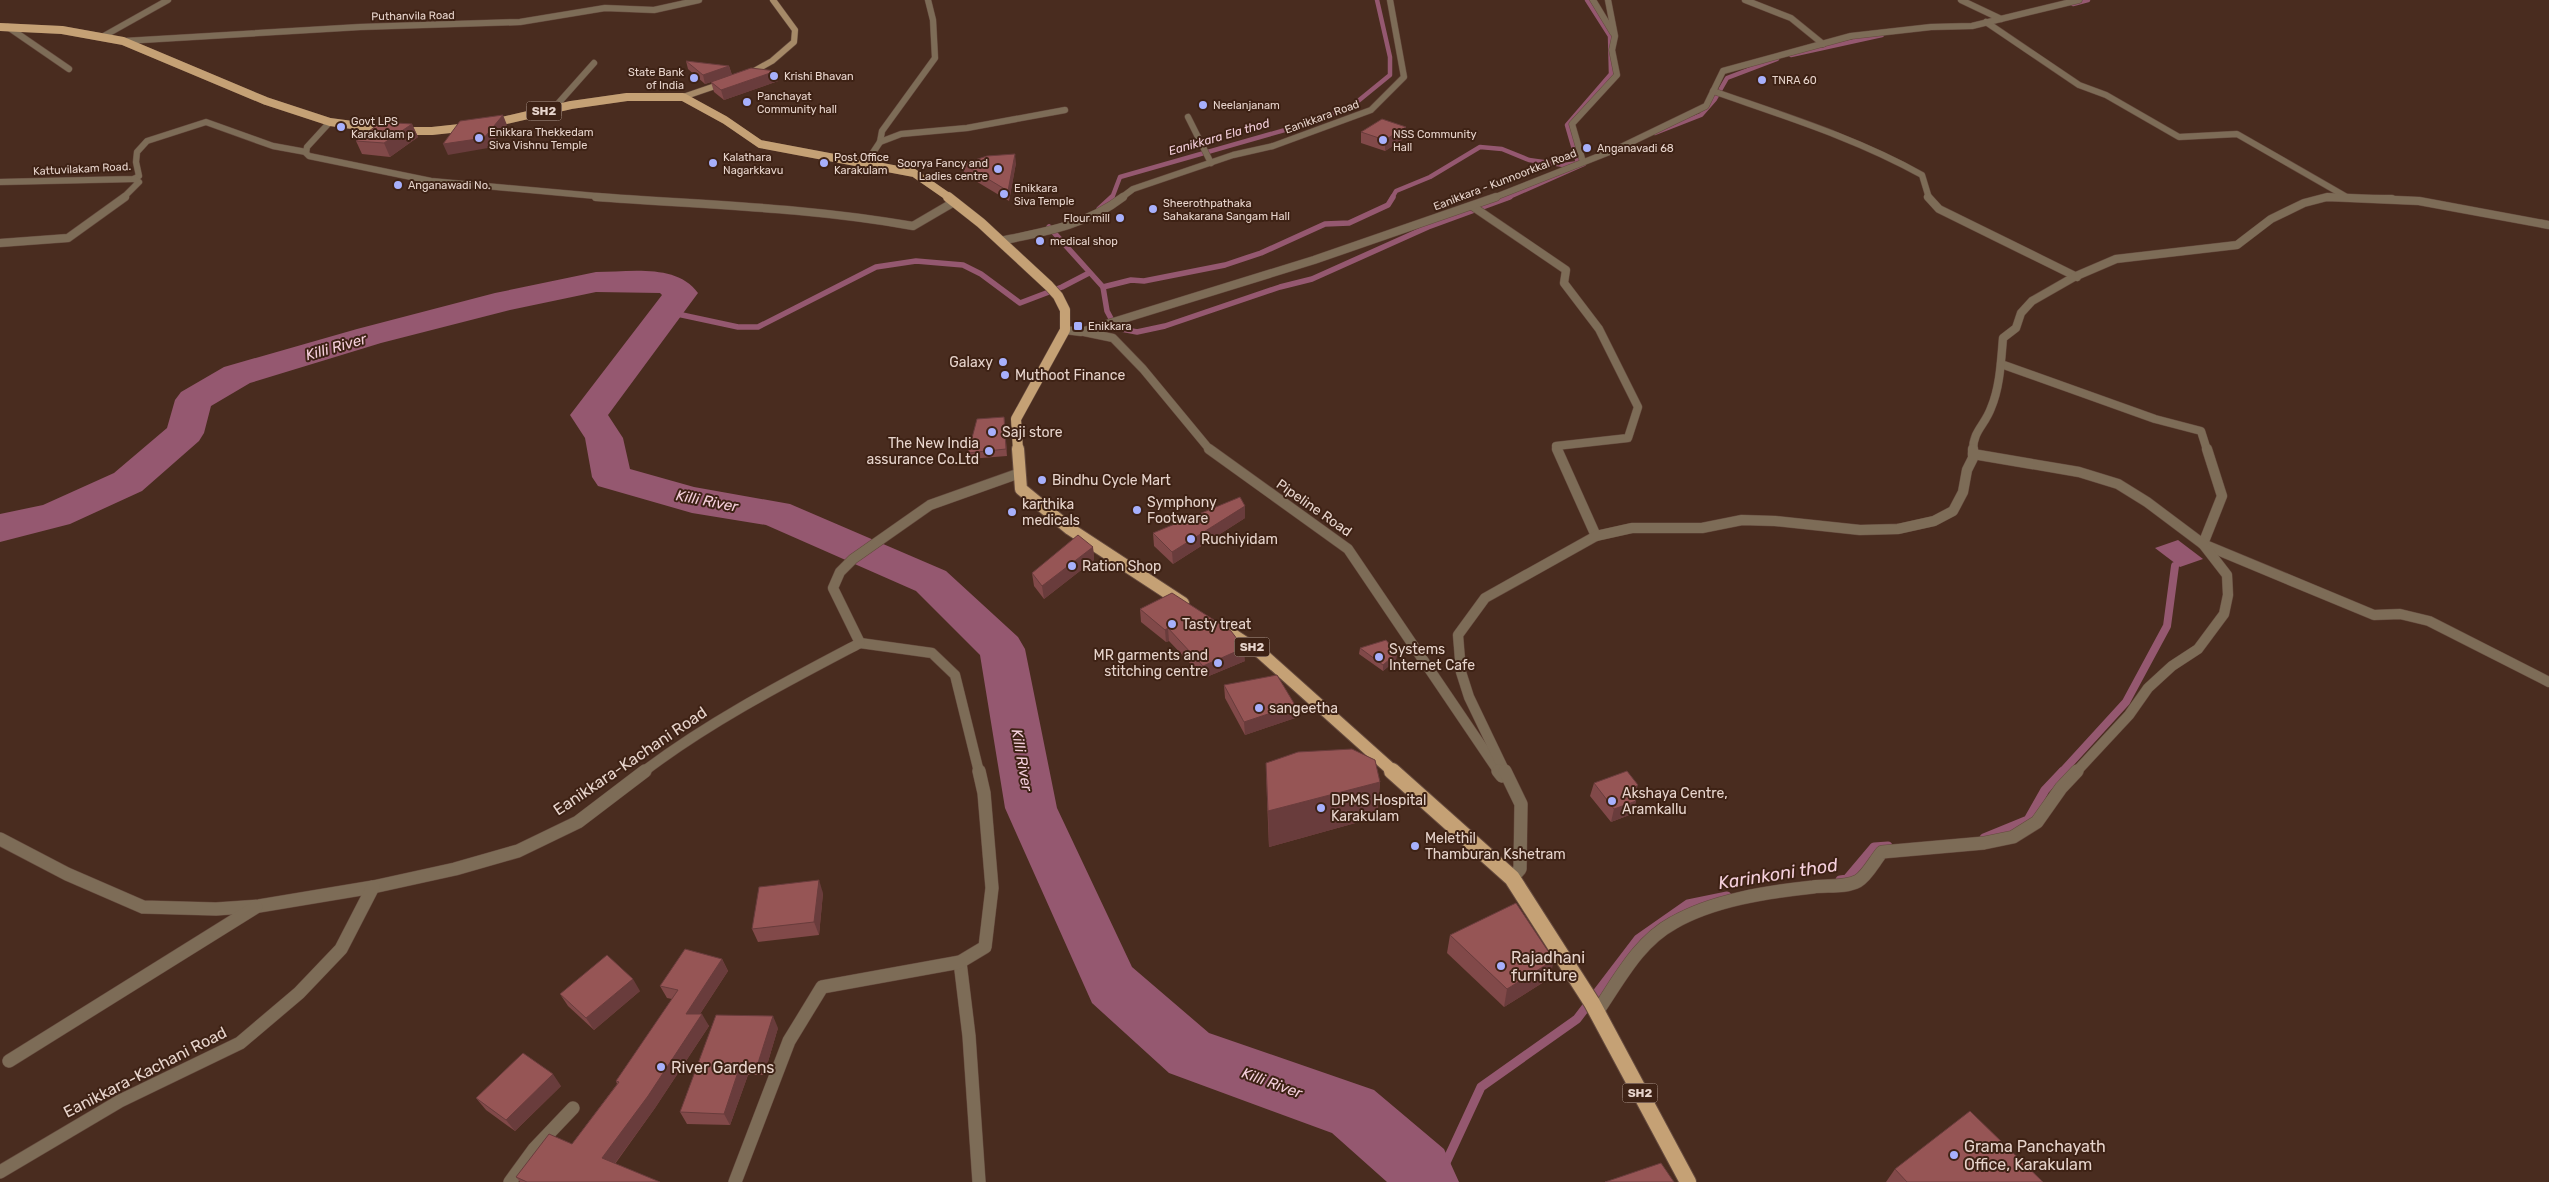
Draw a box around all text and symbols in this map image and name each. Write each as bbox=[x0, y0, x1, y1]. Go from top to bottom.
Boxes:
street label: Puthanvila Road bbox=[371, 9, 455, 23]
place label: State Bank of India bbox=[628, 66, 684, 92]
marker: Krishi Bhavan bbox=[768, 70, 780, 82]
place label: Krishi Bhavan bbox=[784, 70, 854, 83]
marker: State Bank of India bbox=[688, 72, 700, 84]
marker: TNRA 60 bbox=[1756, 74, 1768, 86]
place label: TNRA 60 bbox=[1772, 74, 1817, 87]
place label: Panchayat Community hall bbox=[757, 90, 837, 116]
marker: Panchayat Community hall bbox=[741, 96, 753, 108]
street label: Eanikkara Road bbox=[1283, 97, 1361, 137]
marker: Neelanjanam bbox=[1197, 99, 1209, 111]
place label: Neelanjanam bbox=[1213, 99, 1280, 112]
road number: SH2 bbox=[526, 102, 562, 120]
place label: Govt LPS Karakulam p bbox=[351, 115, 414, 141]
water label: Eanikkara Ela thod bbox=[1167, 116, 1272, 158]
marker: Govt LPS Karakulam p bbox=[335, 121, 347, 133]
place label: Enikkara Thekkedam Siva Vishnu Temple bbox=[489, 126, 594, 152]
place label: NSS Community Hall bbox=[1393, 128, 1477, 154]
marker: Enikkara Thekkedam Siva Vishnu Temple bbox=[473, 132, 485, 144]
marker: NSS Community Hall bbox=[1377, 134, 1389, 146]
marker: Anganavadi 68 bbox=[1581, 142, 1593, 154]
place label: Anganavadi 68 bbox=[1597, 142, 1674, 155]
street label: Eanikkara - Kunnoorkkal Road bbox=[1432, 147, 1578, 213]
place label: Kalathara Nagarkkavu bbox=[723, 151, 783, 177]
place label: Post Office Karakulam bbox=[834, 151, 889, 177]
marker: Kalathara Nagarkkavu bbox=[707, 157, 719, 169]
marker: Post Office Karakulam bbox=[818, 157, 830, 169]
place label: Soorya Fancy and Ladies centre bbox=[897, 157, 988, 183]
street label: Kattuvilakam Road. bbox=[33, 160, 132, 178]
marker: Soorya Fancy and Ladies centre bbox=[992, 163, 1004, 175]
marker: Anganawadi No. bbox=[392, 179, 404, 191]
place label: Anganawadi No. bbox=[408, 179, 491, 192]
place label: Enikkara Siva Temple bbox=[1014, 182, 1075, 208]
marker: Enikkara Siva Temple bbox=[998, 188, 1010, 200]
place label: Sheerothpathaka Sahakarana Sangam Hall bbox=[1163, 197, 1290, 223]
marker: Sheerothpathaka Sahakarana Sangam Hall bbox=[1147, 203, 1159, 215]
place label: Flour mill bbox=[1064, 212, 1110, 225]
marker: Flour mill bbox=[1114, 212, 1126, 224]
marker: medical shop bbox=[1034, 235, 1046, 247]
place label: medical shop bbox=[1050, 235, 1118, 248]
marker: Enikkara bbox=[1072, 320, 1084, 332]
place label: Enikkara bbox=[1088, 320, 1131, 333]
water label: Killi River bbox=[303, 329, 370, 364]
place label: Galaxy bbox=[949, 354, 993, 371]
marker: Galaxy bbox=[997, 356, 1009, 368]
place label: Muthoot Finance bbox=[1015, 367, 1125, 384]
marker: Muthoot Finance bbox=[999, 369, 1011, 381]
place label: Saji store bbox=[1002, 424, 1063, 441]
marker: Saji store bbox=[986, 426, 998, 438]
place label: The New India assurance Co.Ltd bbox=[866, 435, 979, 468]
marker: The New India assurance Co.Ltd bbox=[983, 445, 995, 457]
place label: Bindhu Cycle Mart bbox=[1052, 472, 1171, 489]
marker: Bindhu Cycle Mart bbox=[1036, 474, 1048, 486]
street label: Pipeline Road bbox=[1273, 476, 1355, 540]
water label: Killi River bbox=[674, 486, 741, 516]
place label: Symphony Footware bbox=[1147, 494, 1217, 527]
place label: karthika medicals bbox=[1022, 496, 1080, 529]
marker: Symphony Footware bbox=[1131, 504, 1143, 516]
marker: karthika medicals bbox=[1006, 506, 1018, 518]
place label: Ruchiyidam bbox=[1201, 531, 1278, 548]
marker: Ruchiyidam bbox=[1185, 533, 1197, 545]
place label: Ration Shop bbox=[1082, 558, 1161, 575]
marker: Ration Shop bbox=[1066, 560, 1078, 572]
place label: Tasty treat bbox=[1182, 616, 1252, 633]
marker: Tasty treat bbox=[1166, 618, 1178, 630]
road number: SH2 bbox=[1234, 638, 1270, 656]
place label: Systems Internet Cafe bbox=[1389, 641, 1475, 674]
place label: MR garments and stitching centre bbox=[1094, 647, 1208, 680]
marker: Systems Internet Cafe bbox=[1373, 651, 1385, 663]
marker: MR garments and stitching centre bbox=[1212, 657, 1224, 669]
place label: sangeetha bbox=[1269, 700, 1338, 717]
marker: sangeetha bbox=[1253, 702, 1265, 714]
street label: Eanikkara-Kachani Road bbox=[550, 703, 710, 819]
water label: Killi River bbox=[1008, 728, 1037, 794]
place label: Akshaya Centre, Aramkallu bbox=[1622, 785, 1728, 818]
place label: DPMS Hospital Karakulam bbox=[1331, 792, 1426, 825]
marker: Akshaya Centre, Aramkallu bbox=[1606, 795, 1618, 807]
marker: DPMS Hospital Karakulam bbox=[1315, 802, 1327, 814]
place label: Melethil Thamburan Kshetram bbox=[1425, 830, 1566, 863]
marker: Melethil Thamburan Kshetram bbox=[1409, 840, 1421, 852]
water label: Karinkoni thod bbox=[1717, 854, 1840, 894]
place label: Rajadhani furniture bbox=[1511, 948, 1585, 985]
marker: Rajadhani furniture bbox=[1495, 960, 1507, 972]
street label: Eanikkara-Kachani Road bbox=[60, 1022, 230, 1122]
place label: River Gardens bbox=[671, 1058, 775, 1077]
marker: River Gardens bbox=[655, 1061, 667, 1073]
water label: Killi River bbox=[1239, 1064, 1306, 1103]
road number: SH2 bbox=[1622, 1084, 1658, 1102]
place label: Grama Panchayath Office, Karakulam bbox=[1964, 1137, 2106, 1174]
marker: Grama Panchayath Office, Karakulam bbox=[1948, 1149, 1960, 1161]

